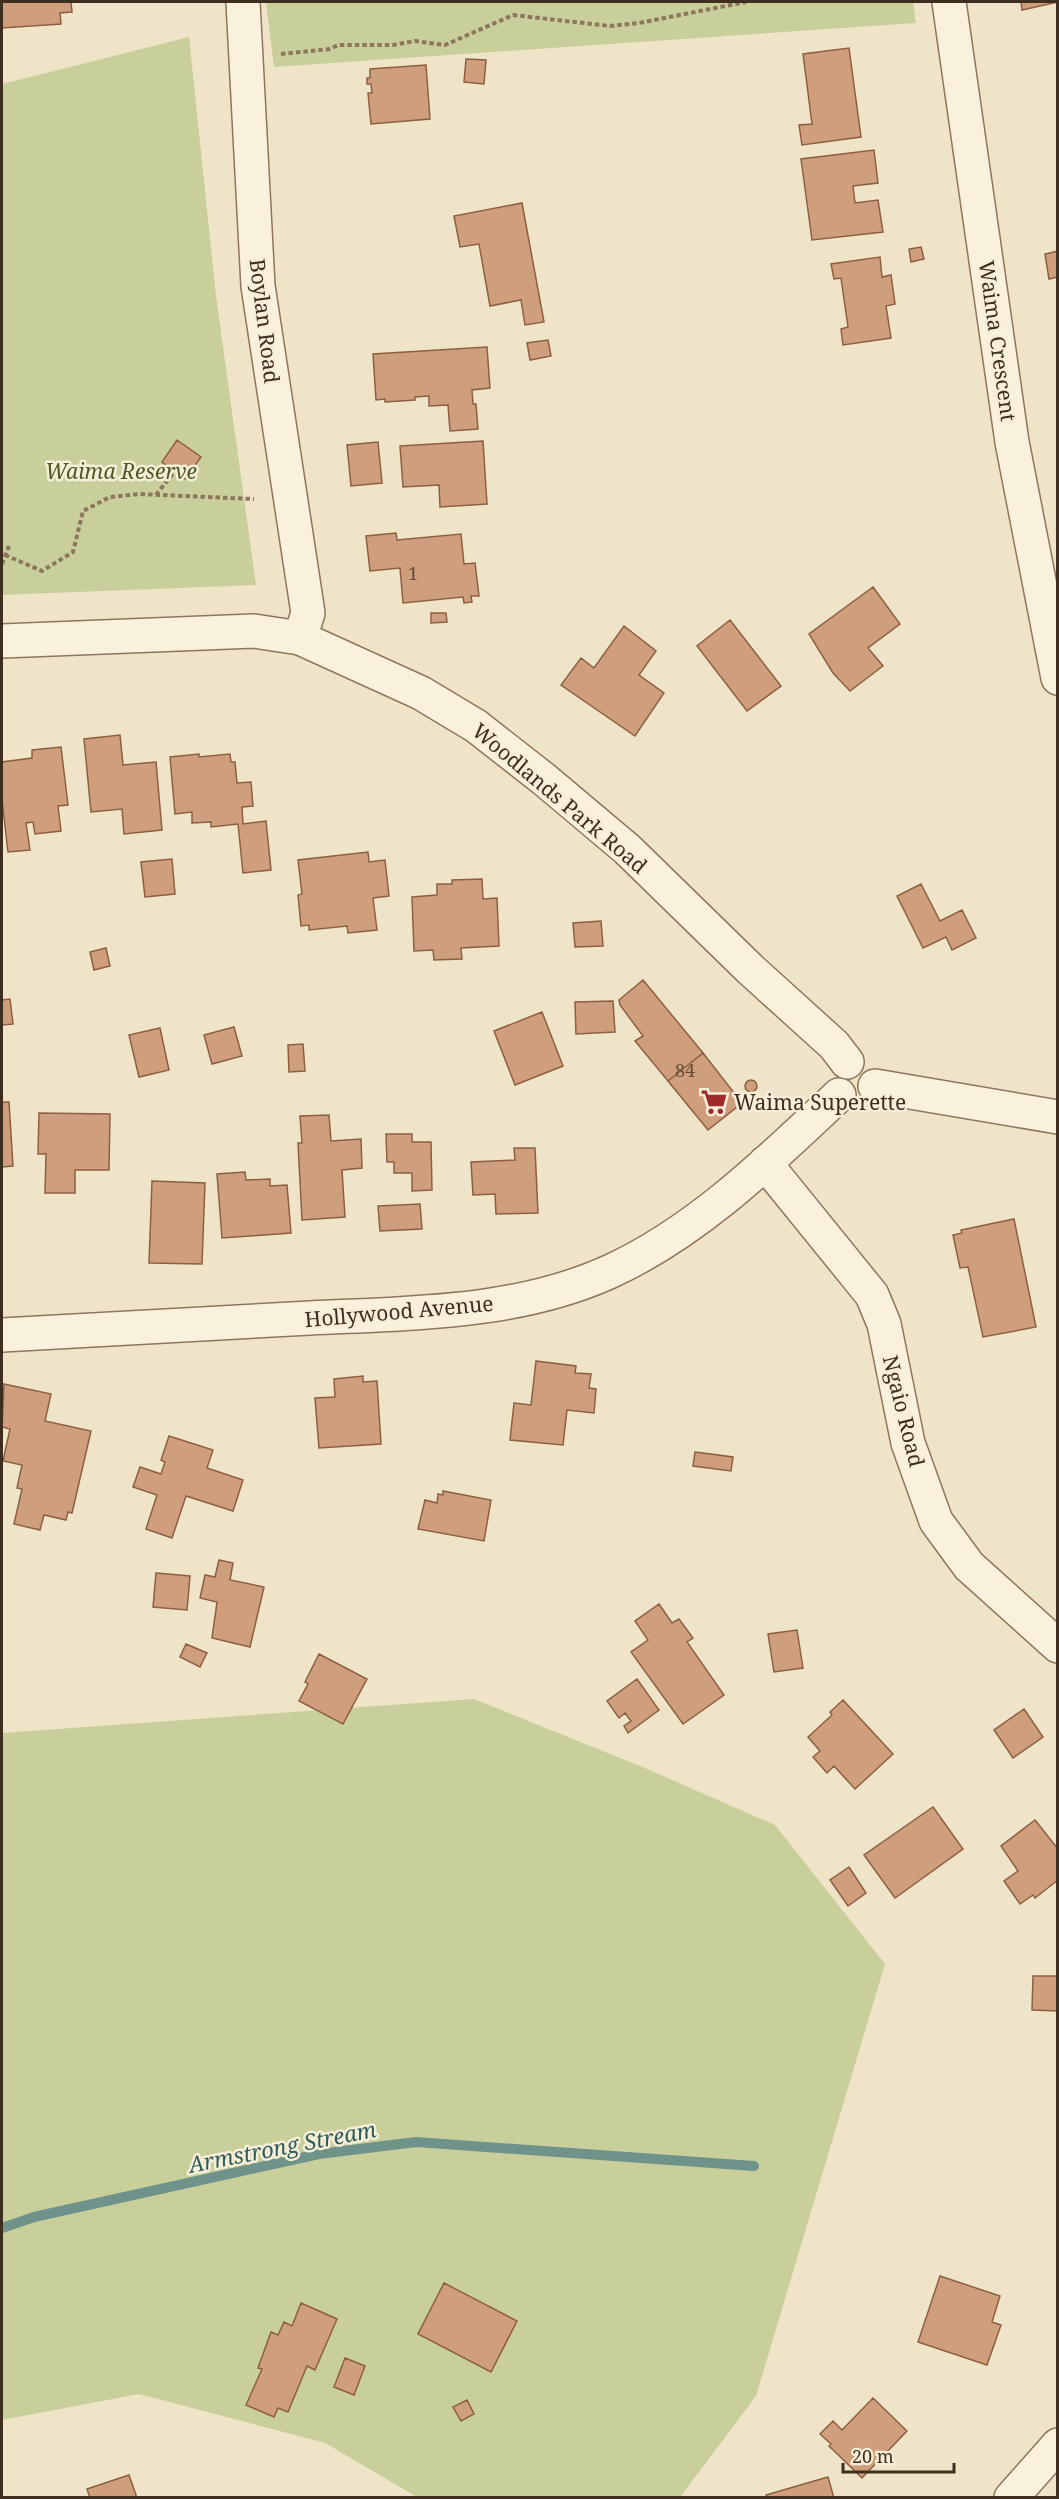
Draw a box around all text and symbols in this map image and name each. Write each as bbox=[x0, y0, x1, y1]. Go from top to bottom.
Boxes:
street label: Boylan Road bbox=[243, 257, 287, 385]
street label: Waima Crescent bbox=[973, 259, 1023, 423]
park label: Waima Reserve bbox=[45, 457, 197, 485]
house number: 1 bbox=[408, 561, 418, 585]
street label: Woodlands Park Road bbox=[467, 716, 653, 880]
house number: 84 bbox=[675, 1058, 695, 1082]
supermarket icon: Waima Superette bbox=[699, 1087, 729, 1117]
place label: Waima Superette bbox=[734, 1088, 906, 1116]
street label: Hollywood Avenue bbox=[303, 1289, 495, 1333]
street label: Ngaio Road bbox=[877, 1352, 931, 1470]
water label: Armstrong Stream bbox=[184, 2113, 379, 2179]
scale bar bbox=[843, 2436, 954, 2474]
text: 20 m bbox=[852, 2444, 894, 2468]

